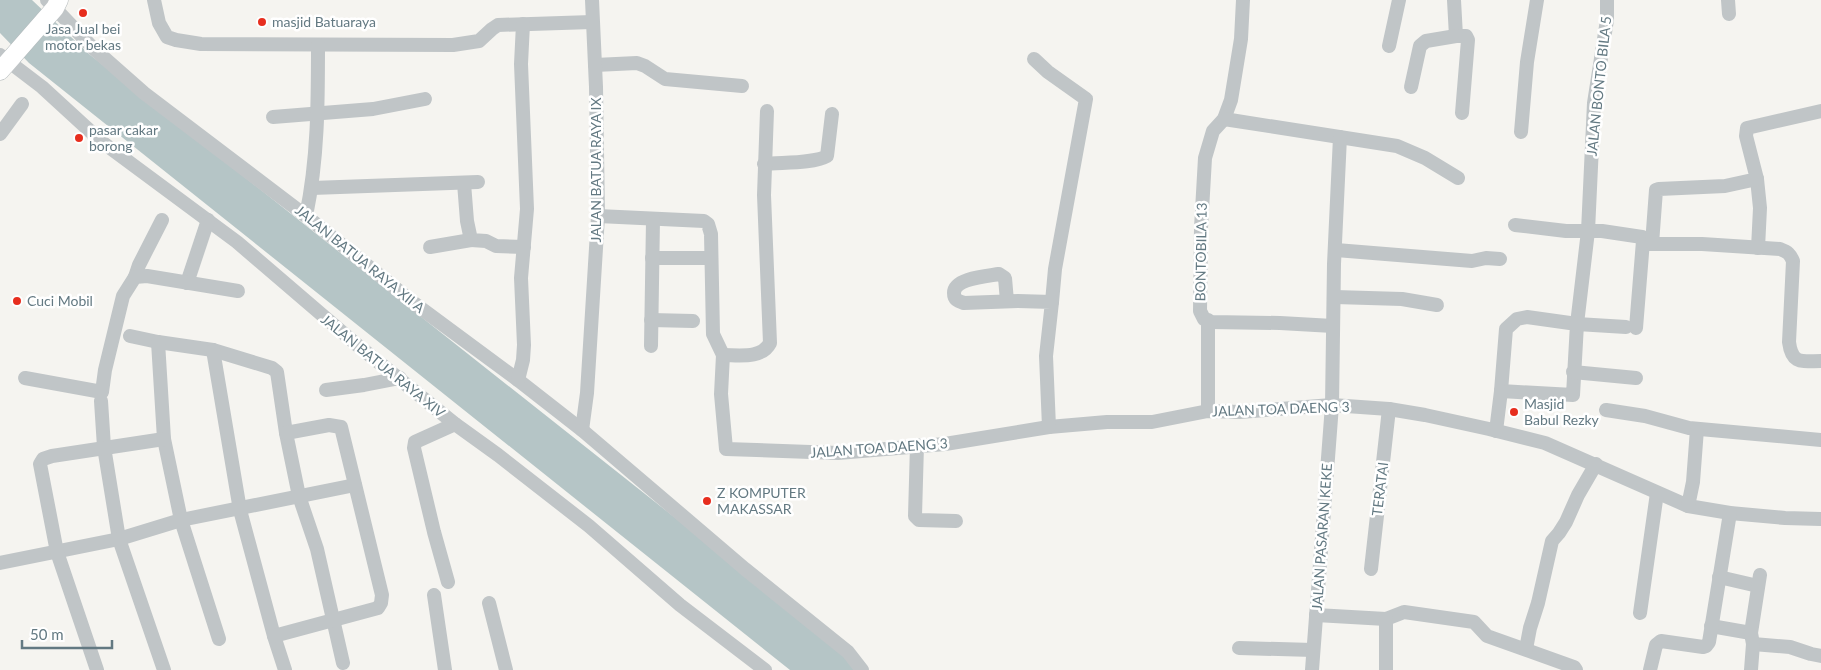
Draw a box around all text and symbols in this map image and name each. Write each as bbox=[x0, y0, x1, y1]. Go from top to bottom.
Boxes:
marker: Jasa Jual bei motor bekas bbox=[77, 7, 89, 19]
place label: masjid Batuaraya bbox=[272, 13, 376, 30]
street label: JALAN BONTO BILA 5 bbox=[1583, 15, 1614, 157]
marker: masjid Batuaraya bbox=[256, 16, 268, 28]
place label: Jasa Jual bei motor bekas bbox=[45, 20, 121, 53]
street label: JALAN BATUA RAYA IX bbox=[587, 97, 604, 243]
place label: pasar cakar borong bbox=[89, 121, 158, 154]
marker: pasar cakar borong bbox=[73, 132, 85, 144]
street label: JALAN BATUA RAYA XII A bbox=[292, 201, 429, 316]
street label: BONTOBILA 13 bbox=[1191, 202, 1210, 302]
place label: Cuci Mobil bbox=[27, 292, 93, 309]
marker: Cuci Mobil bbox=[11, 295, 23, 307]
street label: JALAN BATUA RAYA XIV bbox=[318, 310, 449, 421]
place label: Masjid Babul Rezky bbox=[1524, 395, 1600, 428]
street label: JALAN TOA DAENG 3 bbox=[1212, 398, 1350, 419]
marker: Masjid Babul Rezky bbox=[1508, 406, 1520, 418]
street label: JALAN TOA DAENG 3 bbox=[810, 434, 948, 461]
street label: TERATAI bbox=[1368, 461, 1391, 517]
street label: JALAN PASARAN KEKE bbox=[1308, 463, 1335, 611]
place label: Z KOMPUTER MAKASSAR bbox=[717, 484, 806, 517]
marker: Z KOMPUTER MAKASSAR bbox=[701, 495, 713, 507]
scale bar bbox=[22, 618, 112, 650]
text: 50 m bbox=[30, 625, 64, 643]

